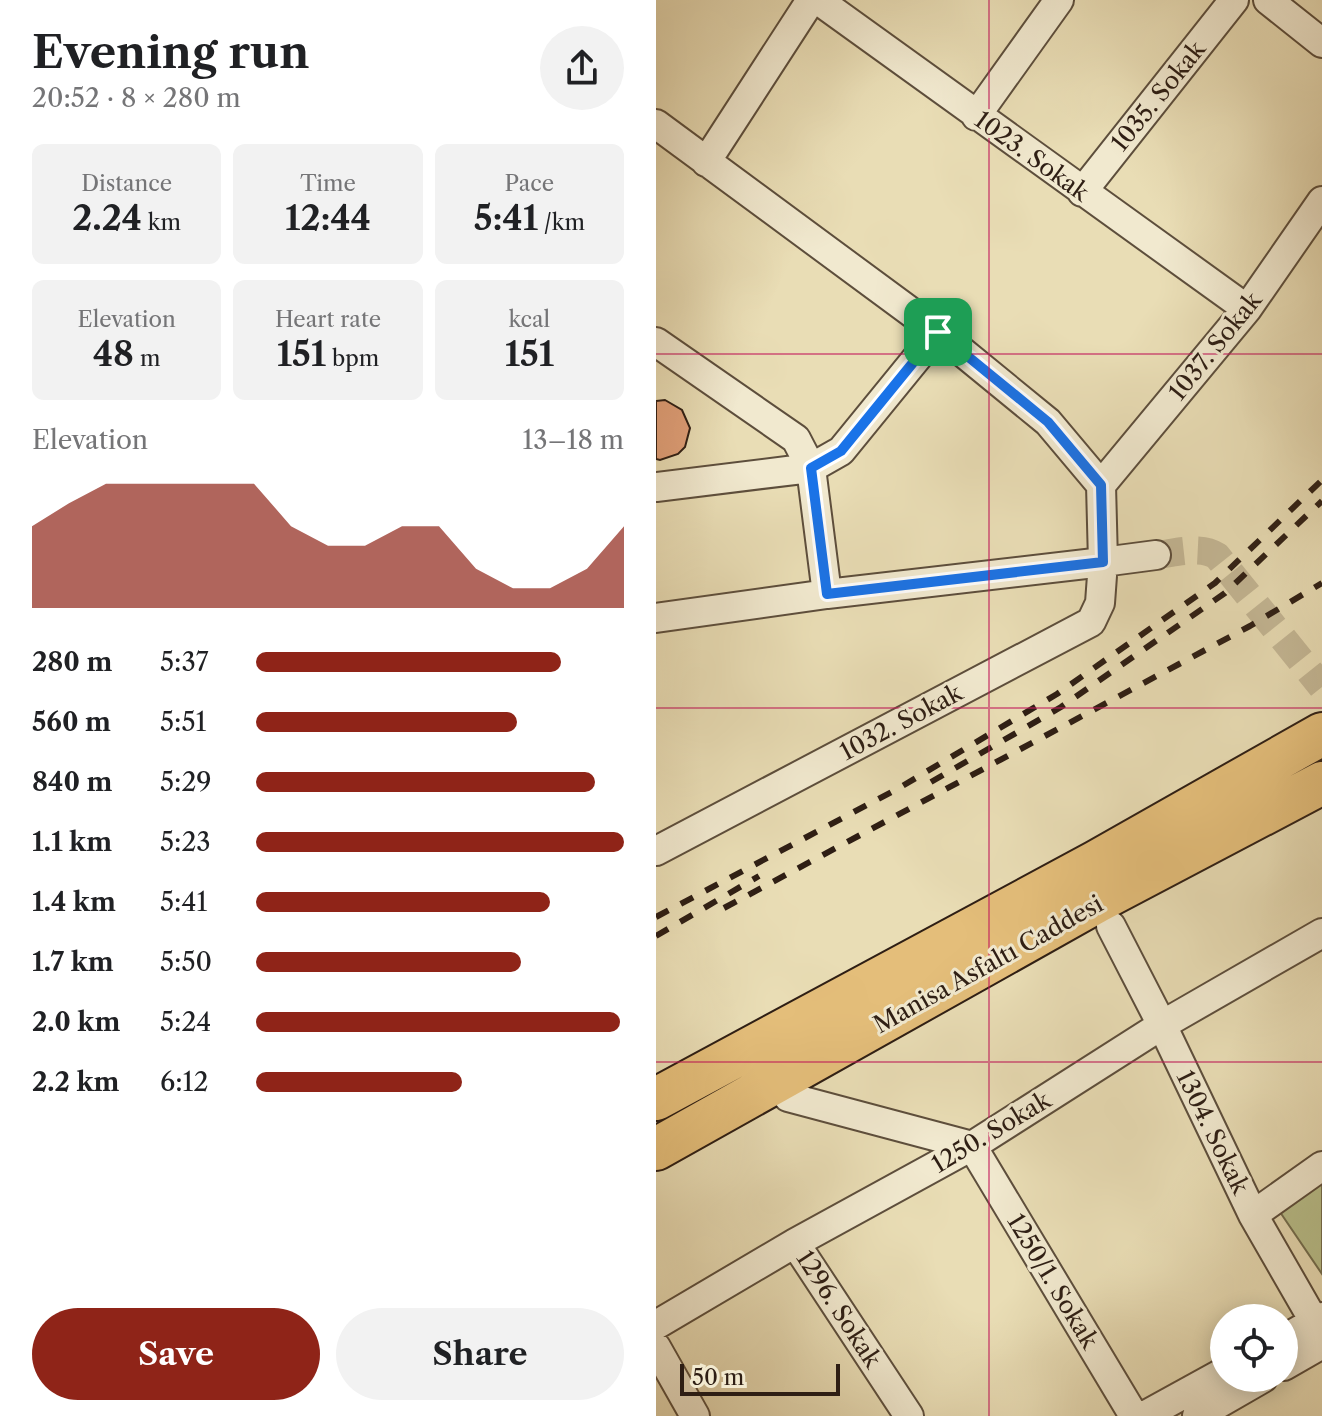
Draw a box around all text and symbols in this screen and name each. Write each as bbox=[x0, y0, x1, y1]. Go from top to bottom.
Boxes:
text: Evening run bbox=[32, 25, 309, 79]
button: share bbox=[540, 26, 624, 110]
street label: 1035. Sokak bbox=[1105, 34, 1212, 157]
text: 20:52 · 8 × 280 m bbox=[32, 82, 241, 114]
street label: 1023. Sokak bbox=[969, 105, 1096, 208]
text: Distance bbox=[81, 170, 172, 197]
text: Time bbox=[300, 170, 356, 197]
text: Pace bbox=[504, 170, 554, 197]
text: 2.24 bbox=[72, 197, 142, 239]
text: 12:44 bbox=[285, 197, 371, 239]
text: 5:41 bbox=[474, 197, 538, 239]
text: km bbox=[142, 209, 181, 236]
text: /km bbox=[538, 209, 585, 236]
street label: 1037. Sokak bbox=[1163, 285, 1268, 406]
pin bbox=[904, 298, 972, 366]
text: Elevation bbox=[78, 306, 176, 333]
text: Heart rate bbox=[275, 306, 381, 333]
text: kcal bbox=[509, 306, 550, 333]
icon: arrive bbox=[916, 310, 960, 354]
text: 48 bbox=[93, 333, 134, 375]
text: 151 bbox=[277, 333, 326, 375]
text: 151 bbox=[505, 333, 554, 375]
text: m bbox=[134, 345, 160, 372]
text: bpm bbox=[326, 345, 379, 372]
text: Elevation bbox=[32, 424, 148, 456]
text: 13–18 m bbox=[522, 424, 624, 456]
text: 280 m bbox=[32, 646, 112, 678]
text: 5:37 bbox=[160, 646, 209, 678]
street label: 1032. Sokak bbox=[835, 677, 968, 766]
text: 560 m bbox=[32, 706, 111, 738]
text: 5:51 bbox=[160, 706, 206, 738]
text: 840 m bbox=[32, 766, 112, 798]
text: 5:29 bbox=[160, 766, 212, 798]
text: 1.1 km bbox=[32, 826, 112, 858]
text: 5:23 bbox=[160, 826, 211, 858]
text: 1.4 km bbox=[32, 886, 116, 918]
text: 5:41 bbox=[160, 886, 207, 918]
street label: Manisa Asfaltı Caddesi bbox=[868, 889, 1108, 1039]
text: 1.7 km bbox=[32, 946, 114, 978]
text: 5:50 bbox=[160, 946, 212, 978]
text: 2.0 km bbox=[32, 1006, 120, 1038]
text: 5:24 bbox=[160, 1006, 211, 1038]
street label: 1304. Sokak bbox=[1171, 1065, 1256, 1200]
text: 2.2 km bbox=[32, 1066, 119, 1098]
text: 6:12 bbox=[160, 1066, 208, 1098]
street label: 1250. Sokak bbox=[926, 1085, 1057, 1179]
street label: 1250/1. Sokak bbox=[1001, 1208, 1105, 1355]
street label: 1296. Sokak bbox=[790, 1245, 888, 1374]
map controls bbox=[1210, 1304, 1298, 1392]
button: locate bbox=[1210, 1304, 1298, 1392]
button: Save bbox=[32, 1308, 320, 1400]
button: Share bbox=[336, 1308, 624, 1400]
scale bar bbox=[680, 1360, 840, 1396]
text: 50 m bbox=[692, 1364, 744, 1391]

